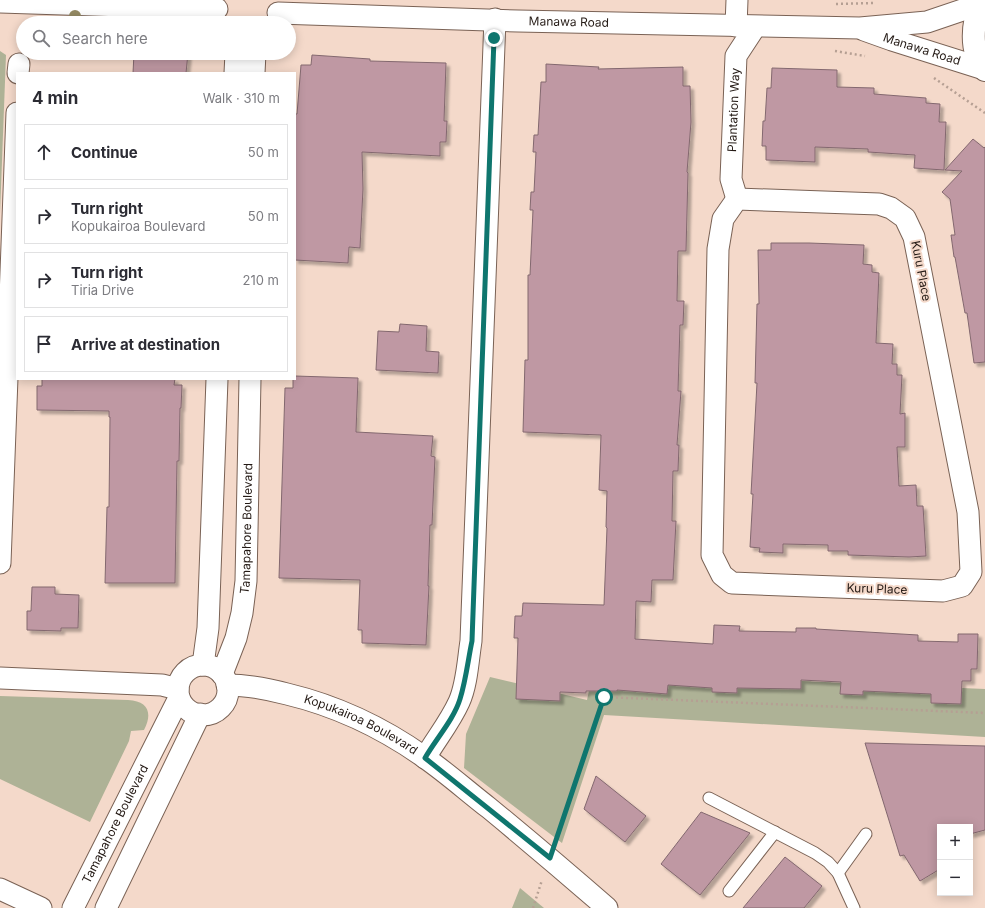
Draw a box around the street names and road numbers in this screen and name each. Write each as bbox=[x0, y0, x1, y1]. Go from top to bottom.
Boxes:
street label: Manawa Road bbox=[529, 13, 609, 30]
street label: Manawa Road bbox=[881, 29, 963, 68]
street label: Plantation Way bbox=[724, 67, 743, 152]
street label: Kuru Place bbox=[908, 240, 935, 302]
street label: Tamapahore Boulevard bbox=[236, 463, 255, 595]
street label: Kuru Place bbox=[846, 580, 908, 597]
street label: Kopukairoa Boulevard bbox=[302, 691, 421, 757]
street label: Tamapahore Boulevard bbox=[79, 762, 151, 886]

